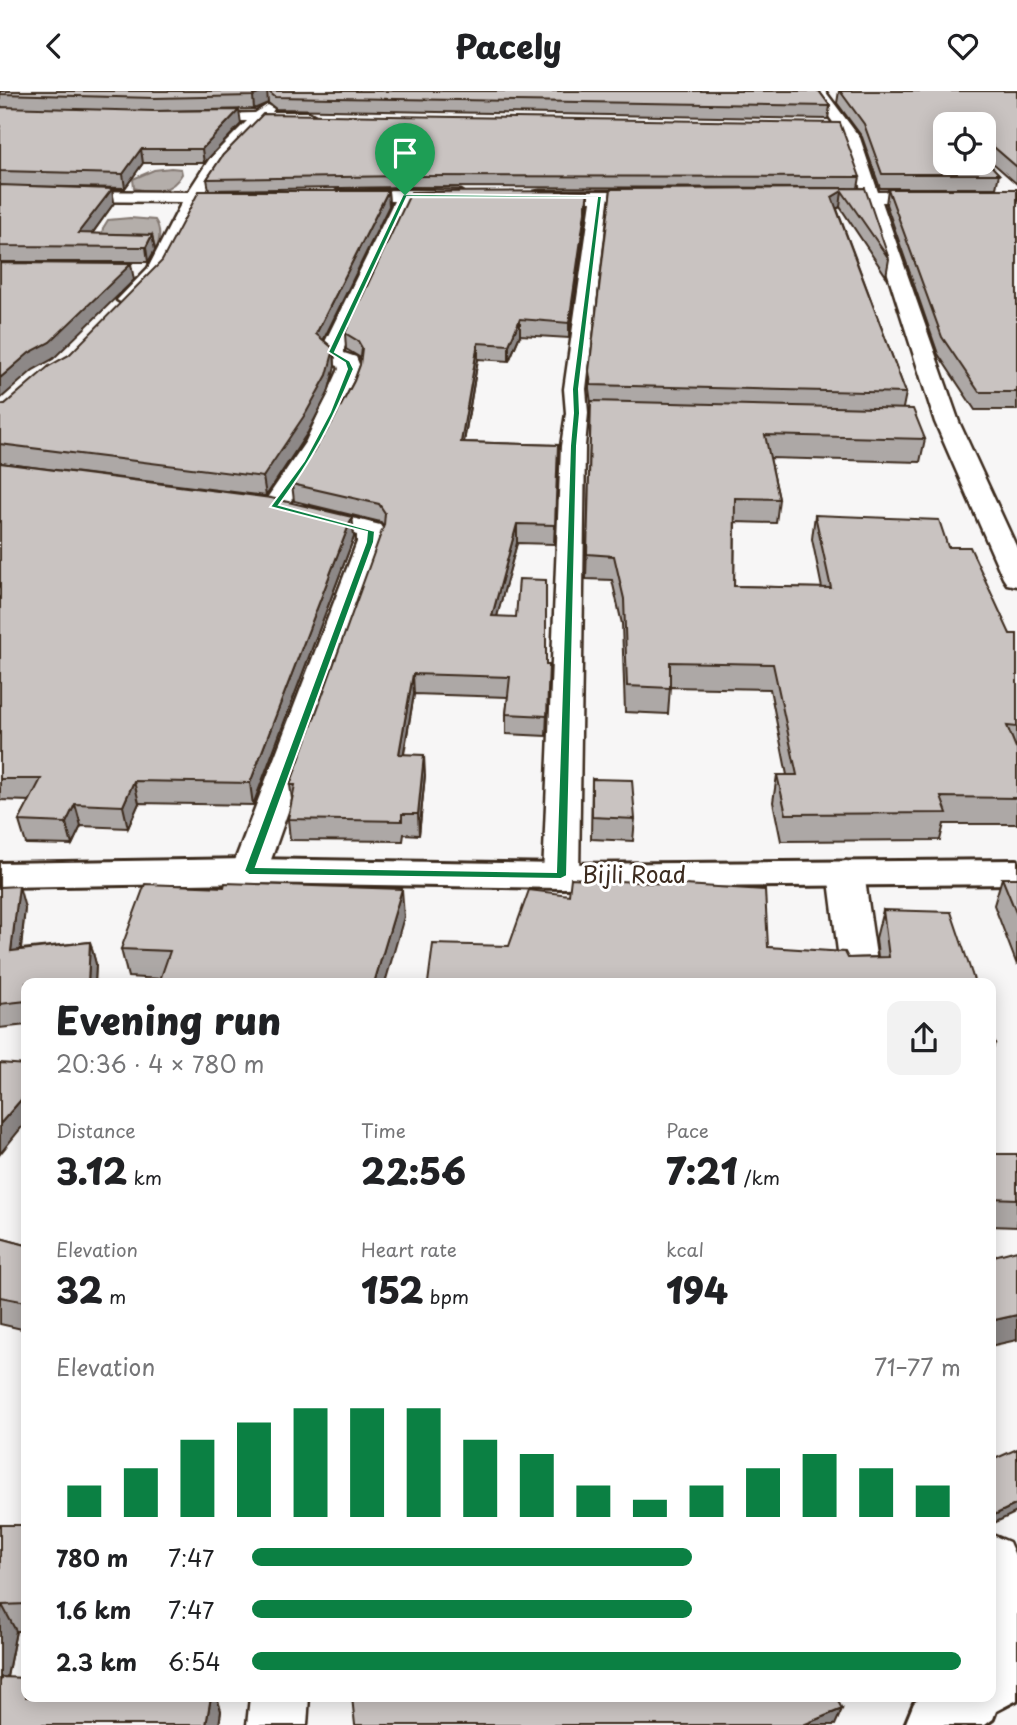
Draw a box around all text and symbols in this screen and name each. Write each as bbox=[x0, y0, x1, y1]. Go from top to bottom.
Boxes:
text: Pacely bbox=[455, 22, 562, 70]
icon: back bbox=[35, 27, 73, 65]
icon: heart bbox=[944, 27, 982, 65]
map controls bbox=[933, 112, 996, 175]
button: locate bbox=[933, 112, 996, 175]
pin bbox=[375, 123, 435, 195]
icon: arrive bbox=[386, 134, 424, 172]
street label: Bijli Road bbox=[582, 856, 686, 891]
text: Evening run bbox=[56, 991, 281, 1048]
button: share bbox=[887, 1001, 961, 1075]
text: 20:36 · 4 × 780 m bbox=[56, 1046, 264, 1081]
text: Distance bbox=[56, 1116, 136, 1144]
text: Time bbox=[361, 1116, 406, 1144]
text: Pace bbox=[666, 1116, 709, 1144]
text: 3.12 bbox=[56, 1144, 127, 1197]
text: 22:56 bbox=[361, 1144, 466, 1197]
text: 7:21 bbox=[666, 1144, 737, 1197]
text: km bbox=[127, 1163, 162, 1191]
text: /km bbox=[737, 1163, 780, 1191]
text: Elevation bbox=[56, 1235, 138, 1263]
text: Heart rate bbox=[361, 1235, 457, 1263]
text: kcal bbox=[666, 1235, 704, 1263]
text: 32 bbox=[56, 1263, 103, 1316]
text: 152 bbox=[361, 1263, 424, 1316]
text: 194 bbox=[666, 1263, 728, 1316]
text: m bbox=[103, 1282, 126, 1310]
text: bpm bbox=[424, 1282, 469, 1310]
text: Elevation bbox=[56, 1349, 155, 1384]
text: 71–77 m bbox=[874, 1349, 961, 1384]
text: 780 m bbox=[56, 1540, 128, 1575]
text: 7:47 bbox=[168, 1540, 214, 1575]
text: 1.6 km bbox=[56, 1592, 131, 1627]
text: 7:47 bbox=[168, 1592, 214, 1627]
text: 2.3 km bbox=[56, 1644, 137, 1679]
text: 6:54 bbox=[168, 1644, 221, 1679]

